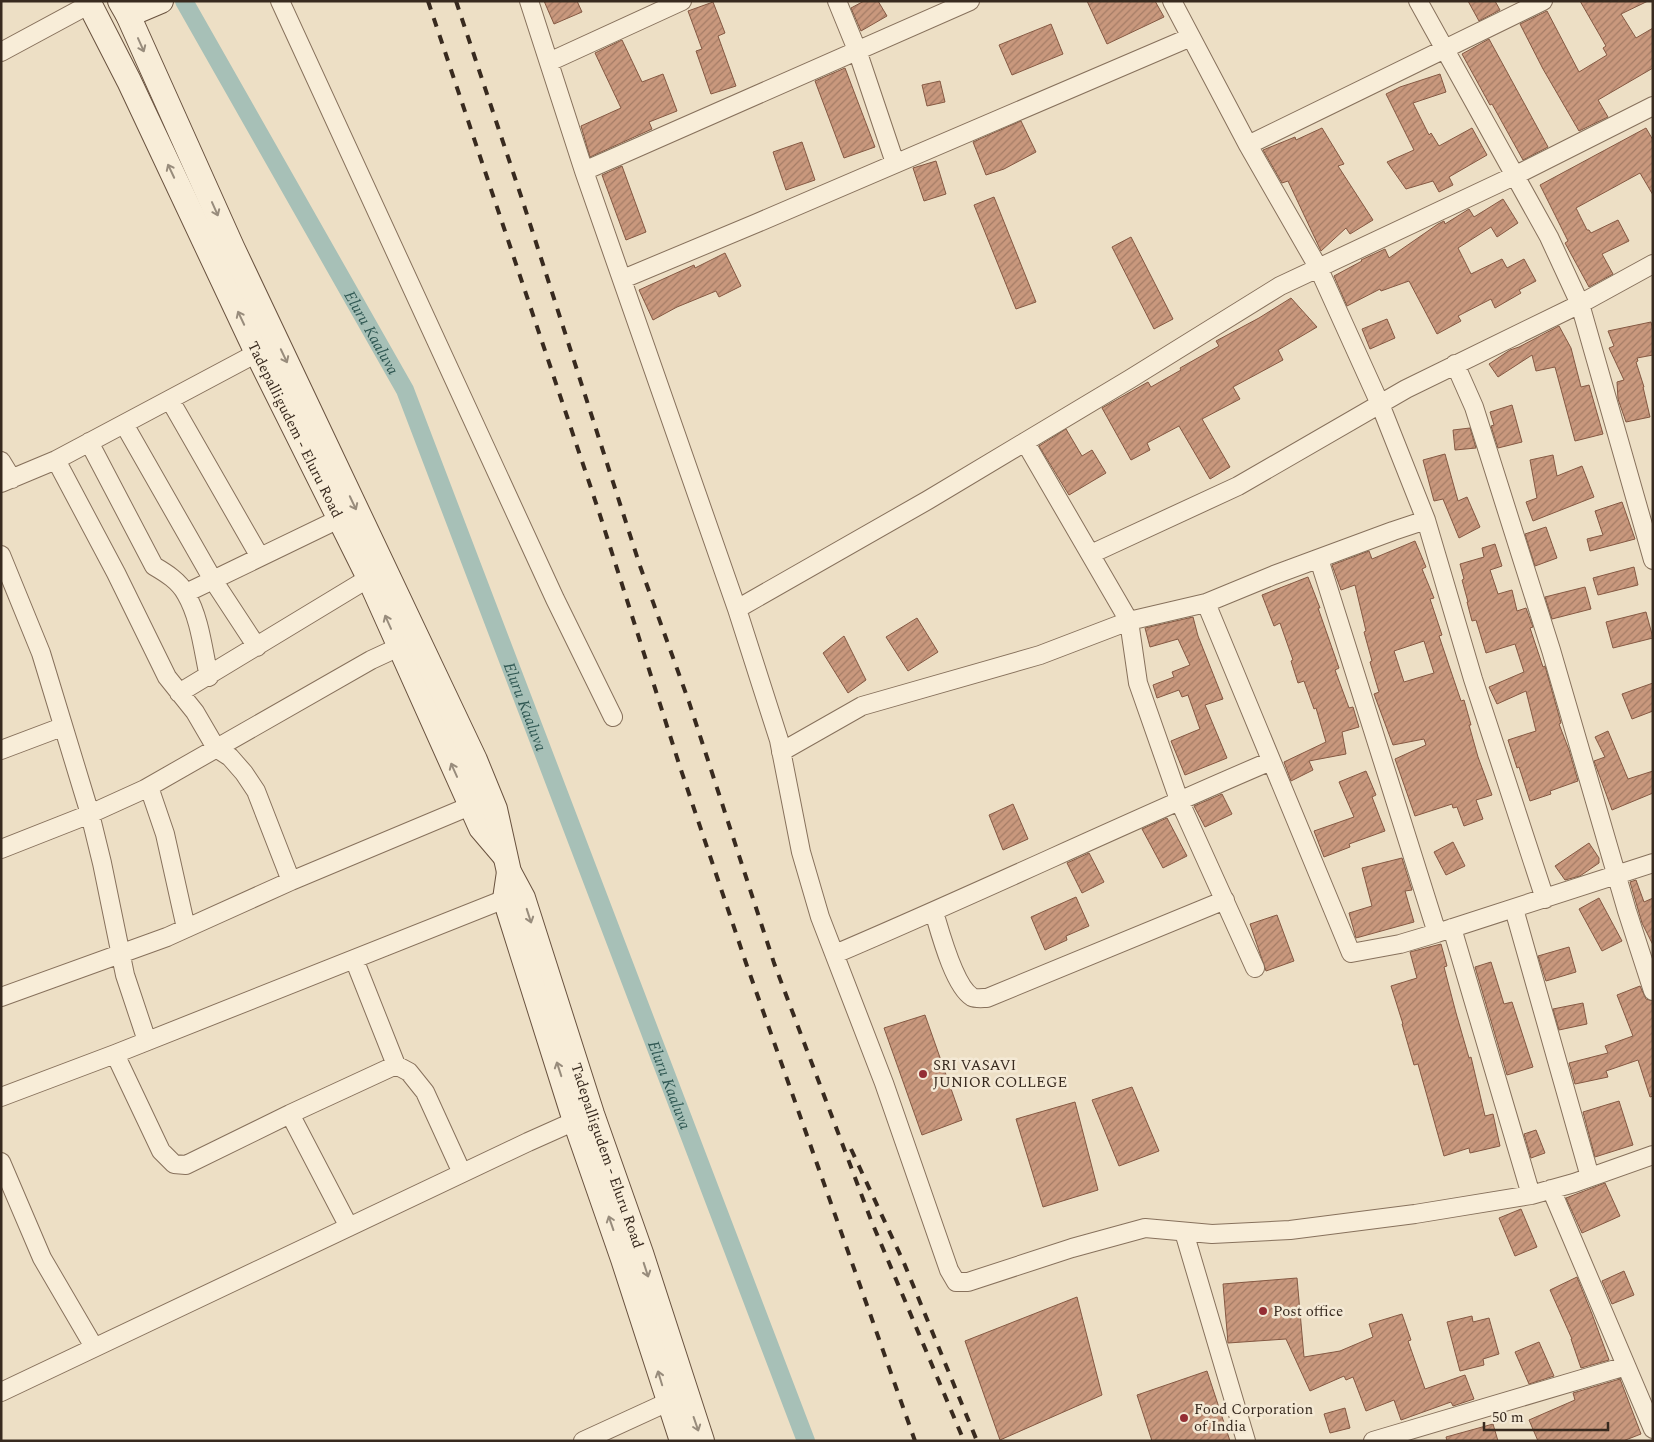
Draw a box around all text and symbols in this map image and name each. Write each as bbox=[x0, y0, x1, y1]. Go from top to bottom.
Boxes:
one-way arrow bbox=[137, 37, 147, 52]
one-way arrow bbox=[166, 164, 176, 179]
one-way arrow bbox=[211, 201, 220, 216]
water label: Eluru Kaaluva bbox=[338, 286, 405, 379]
one-way arrow bbox=[235, 311, 245, 326]
street label: Tadepalligudem - Eluru Road bbox=[241, 337, 348, 522]
one-way arrow bbox=[280, 348, 289, 363]
one-way arrow bbox=[349, 495, 359, 510]
one-way arrow bbox=[382, 615, 392, 630]
water label: Eluru Kaaluva bbox=[497, 659, 553, 755]
one-way arrow bbox=[449, 763, 459, 778]
one-way arrow bbox=[525, 908, 534, 923]
water label: Eluru Kaaluva bbox=[641, 1037, 697, 1133]
place label: SRI VASAVI JUNIOR COLLEGE bbox=[933, 1054, 1067, 1094]
street label: Tadepalligudem - Eluru Road bbox=[564, 1060, 649, 1252]
one-way arrow bbox=[553, 1062, 563, 1078]
marker: SRI VASAVI JUNIOR COLLEGE bbox=[917, 1068, 929, 1080]
one-way arrow bbox=[606, 1216, 615, 1232]
one-way arrow bbox=[642, 1261, 651, 1277]
place label: Post office bbox=[1273, 1300, 1343, 1323]
marker: Post office bbox=[1257, 1305, 1269, 1317]
one-way arrow bbox=[655, 1370, 665, 1386]
place label: Food Corporation of India bbox=[1194, 1398, 1313, 1438]
scale bar bbox=[1484, 1400, 1608, 1432]
text: 50 m bbox=[1492, 1406, 1524, 1429]
marker: Food Corporation of India bbox=[1178, 1412, 1190, 1424]
one-way arrow bbox=[692, 1416, 701, 1432]

